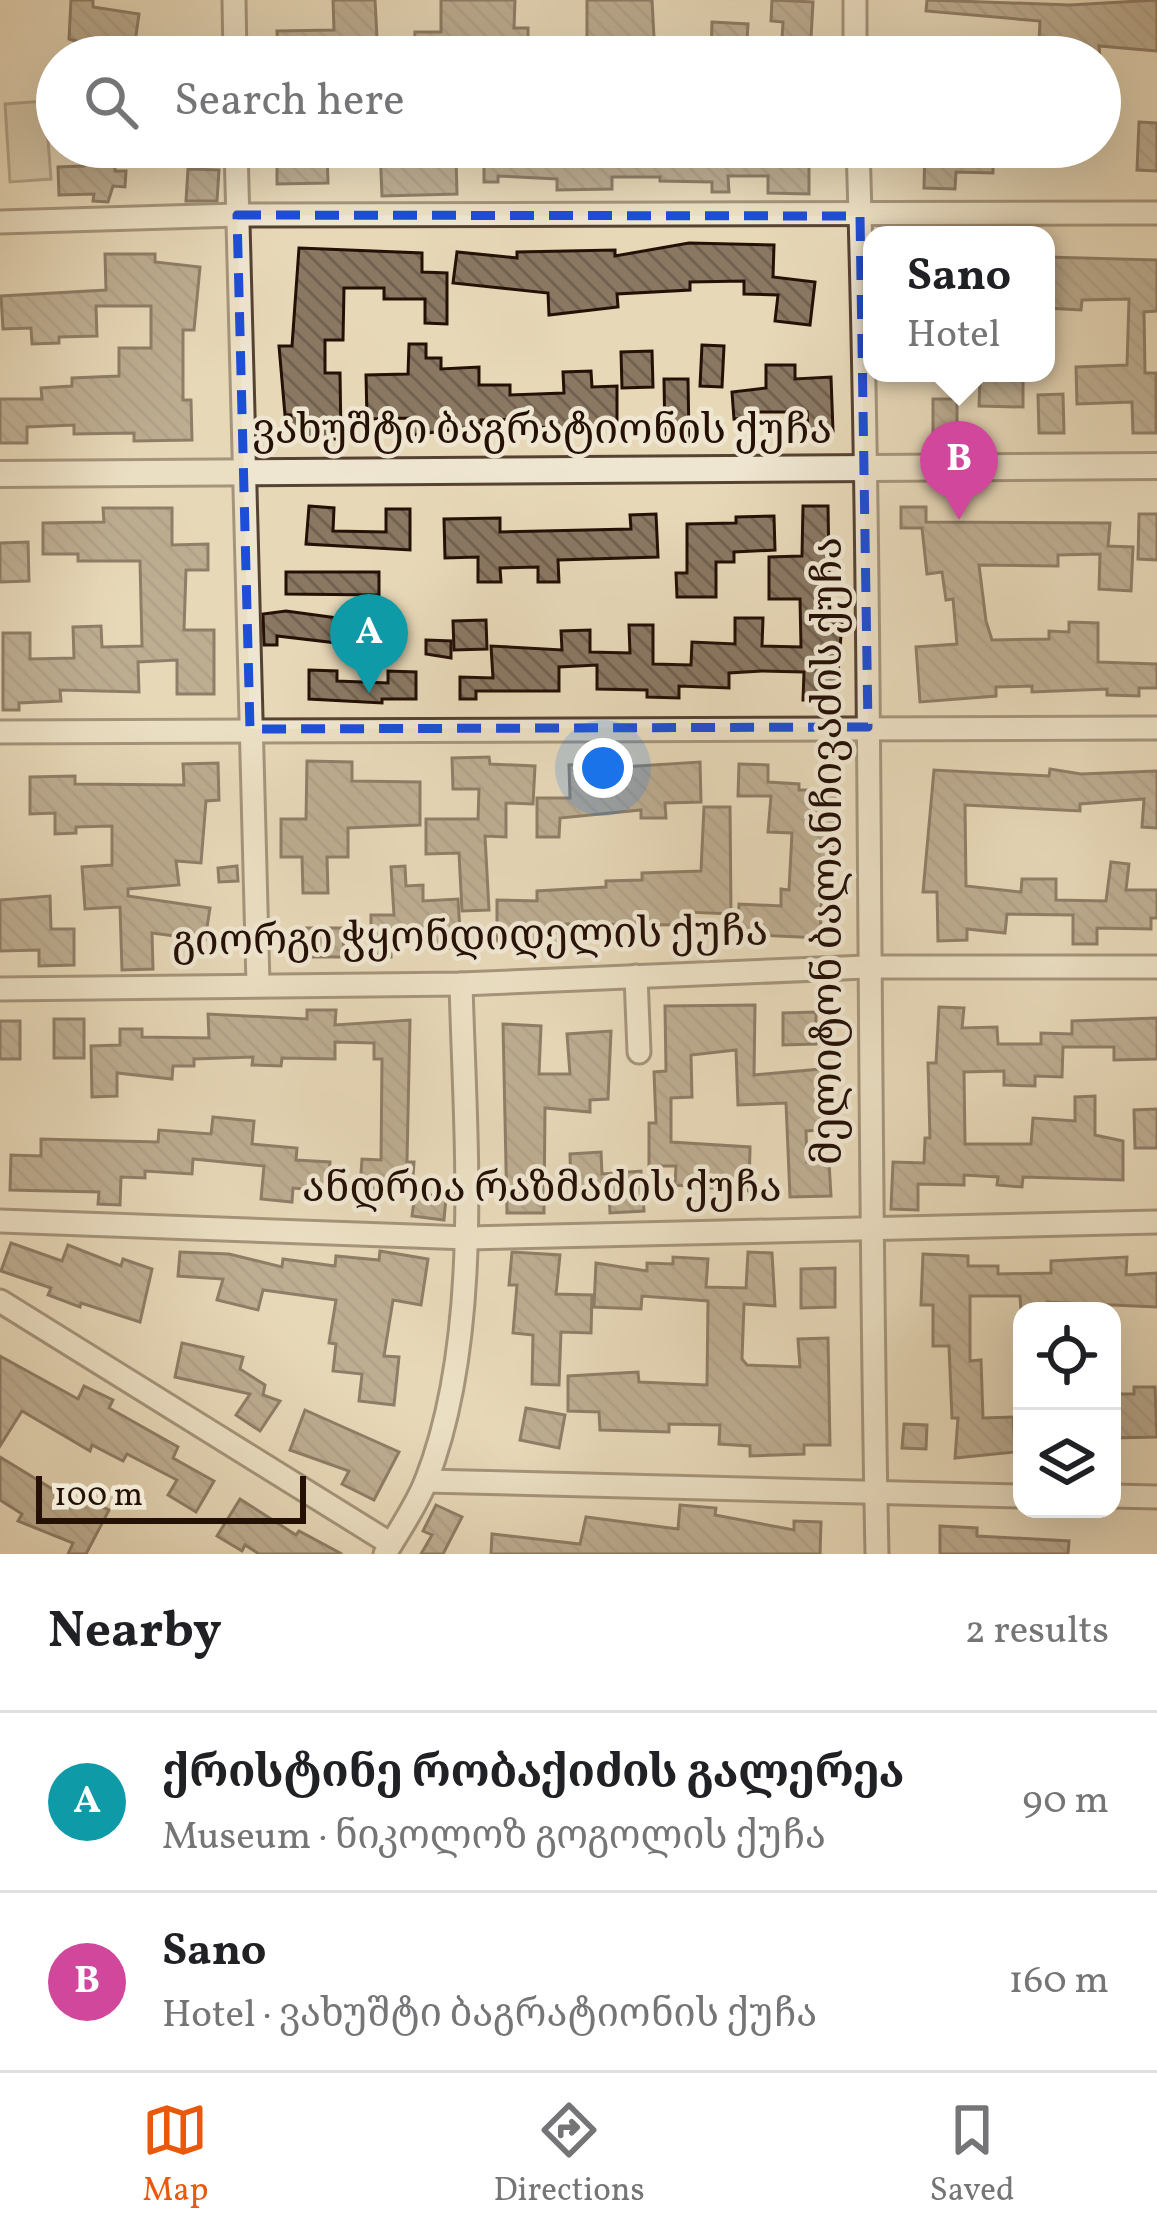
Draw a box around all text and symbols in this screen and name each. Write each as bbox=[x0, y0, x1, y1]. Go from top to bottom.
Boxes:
search box bbox=[36, 36, 1121, 168]
icon: search bbox=[78, 69, 144, 135]
text: Search here bbox=[174, 71, 405, 134]
popup bbox=[863, 226, 1055, 382]
text: Sano bbox=[907, 246, 1011, 309]
text: Hotel bbox=[907, 309, 1000, 363]
street label: ვახუშტი ბაგრატიონის ქუჩა bbox=[252, 403, 832, 462]
pin: B bbox=[920, 421, 998, 520]
street label: მელიტონ ბალანჩივაძის ქუჩა bbox=[801, 537, 860, 1165]
pin: A bbox=[330, 594, 408, 693]
your location bbox=[573, 738, 633, 798]
street label: გიორგი ჭყონდიდელის ქუჩა bbox=[171, 904, 769, 974]
street label: ანდრია რაზმაძის ქუჩა bbox=[302, 1161, 782, 1220]
map controls bbox=[1013, 1302, 1121, 1518]
button: locate bbox=[1013, 1302, 1121, 1410]
button: layers bbox=[1013, 1410, 1121, 1518]
scale bar bbox=[36, 1470, 306, 1523]
text: 100 m bbox=[54, 1474, 143, 1520]
text: Nearby bbox=[48, 1597, 222, 1668]
text: 2 results bbox=[965, 1605, 1109, 1659]
text: ქრისტინე რობაქიძის გალერეა bbox=[162, 1743, 905, 1806]
text: A bbox=[73, 1775, 101, 1829]
text: 90 m bbox=[1022, 1775, 1109, 1829]
text: Museum · ნიკოლოზ გოგოლის ქუჩა bbox=[162, 1811, 826, 1865]
text: Sano bbox=[162, 1921, 266, 1984]
text: B bbox=[74, 1955, 100, 2009]
text: 160 m bbox=[1008, 1955, 1109, 2009]
text: Hotel · ვახუშტი ბაგრატიონის ქუჩა bbox=[162, 1989, 817, 2043]
tab: Map bbox=[142, 2097, 209, 2215]
tab: Directions bbox=[493, 2097, 645, 2215]
tab: Saved bbox=[930, 2097, 1015, 2215]

